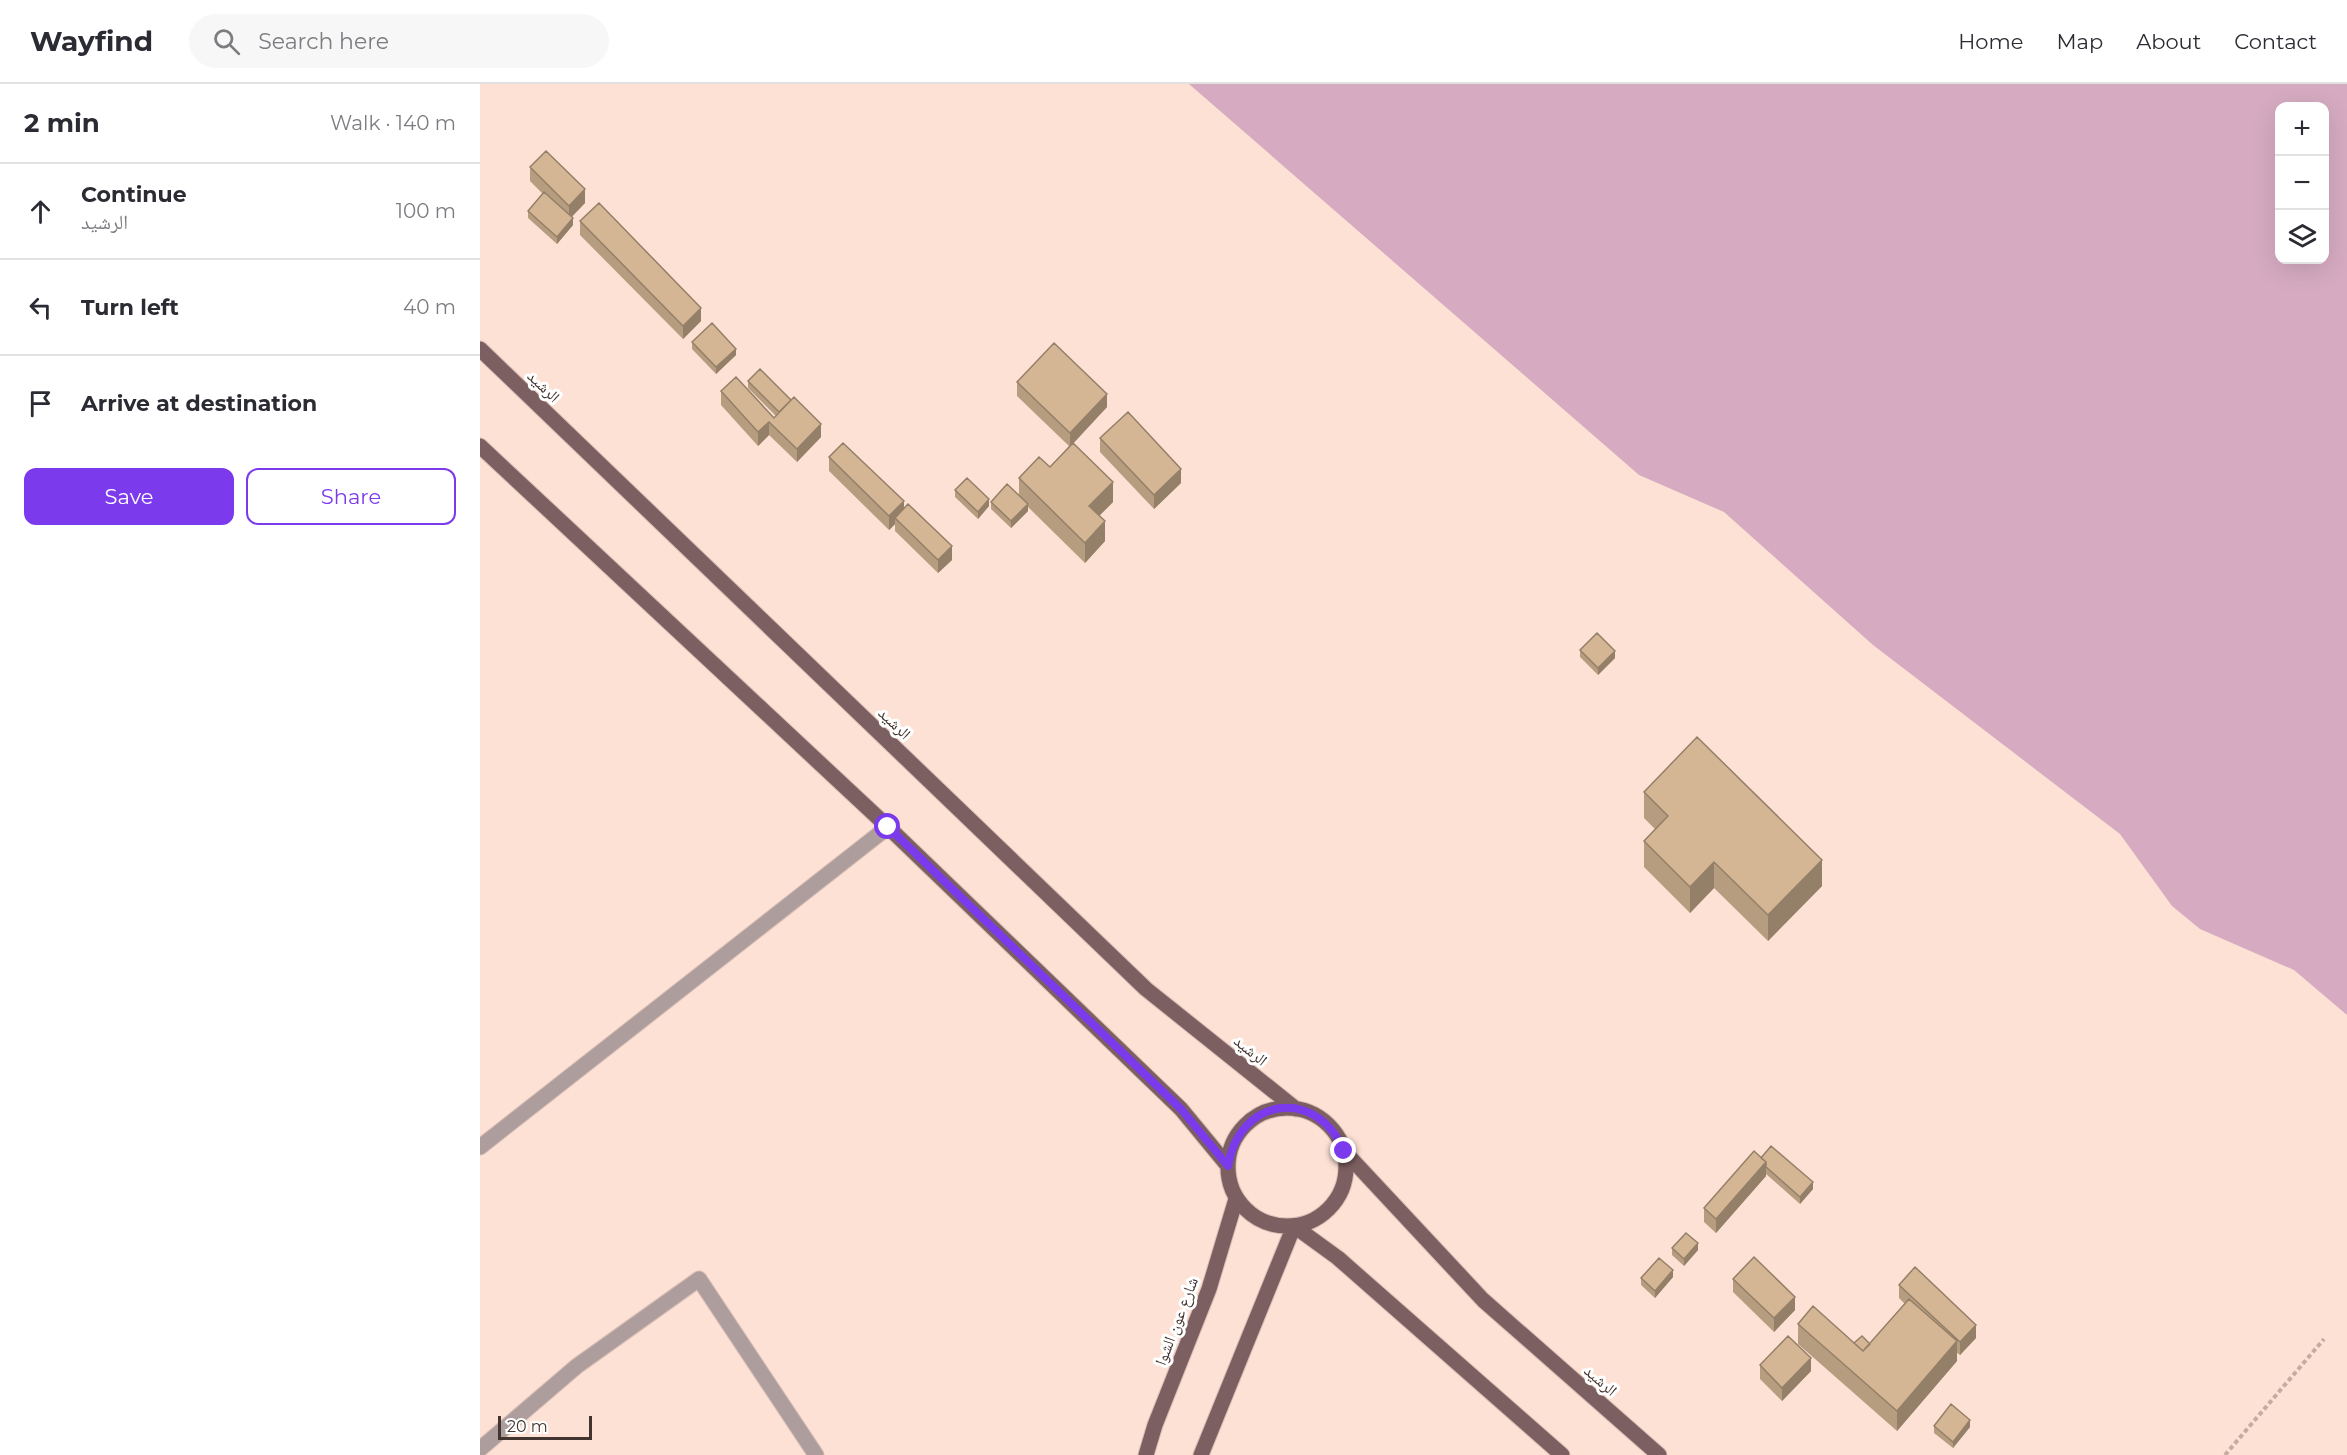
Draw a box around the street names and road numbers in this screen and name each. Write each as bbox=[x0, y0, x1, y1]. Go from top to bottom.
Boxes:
street label: الرشيد bbox=[524, 366, 564, 406]
street label: الرشيد bbox=[875, 703, 915, 743]
street label: الرشيد bbox=[1230, 1031, 1271, 1070]
street label: شارع عون الشوا bbox=[1151, 1274, 1203, 1368]
street label: الرشيد bbox=[1580, 1361, 1621, 1400]

